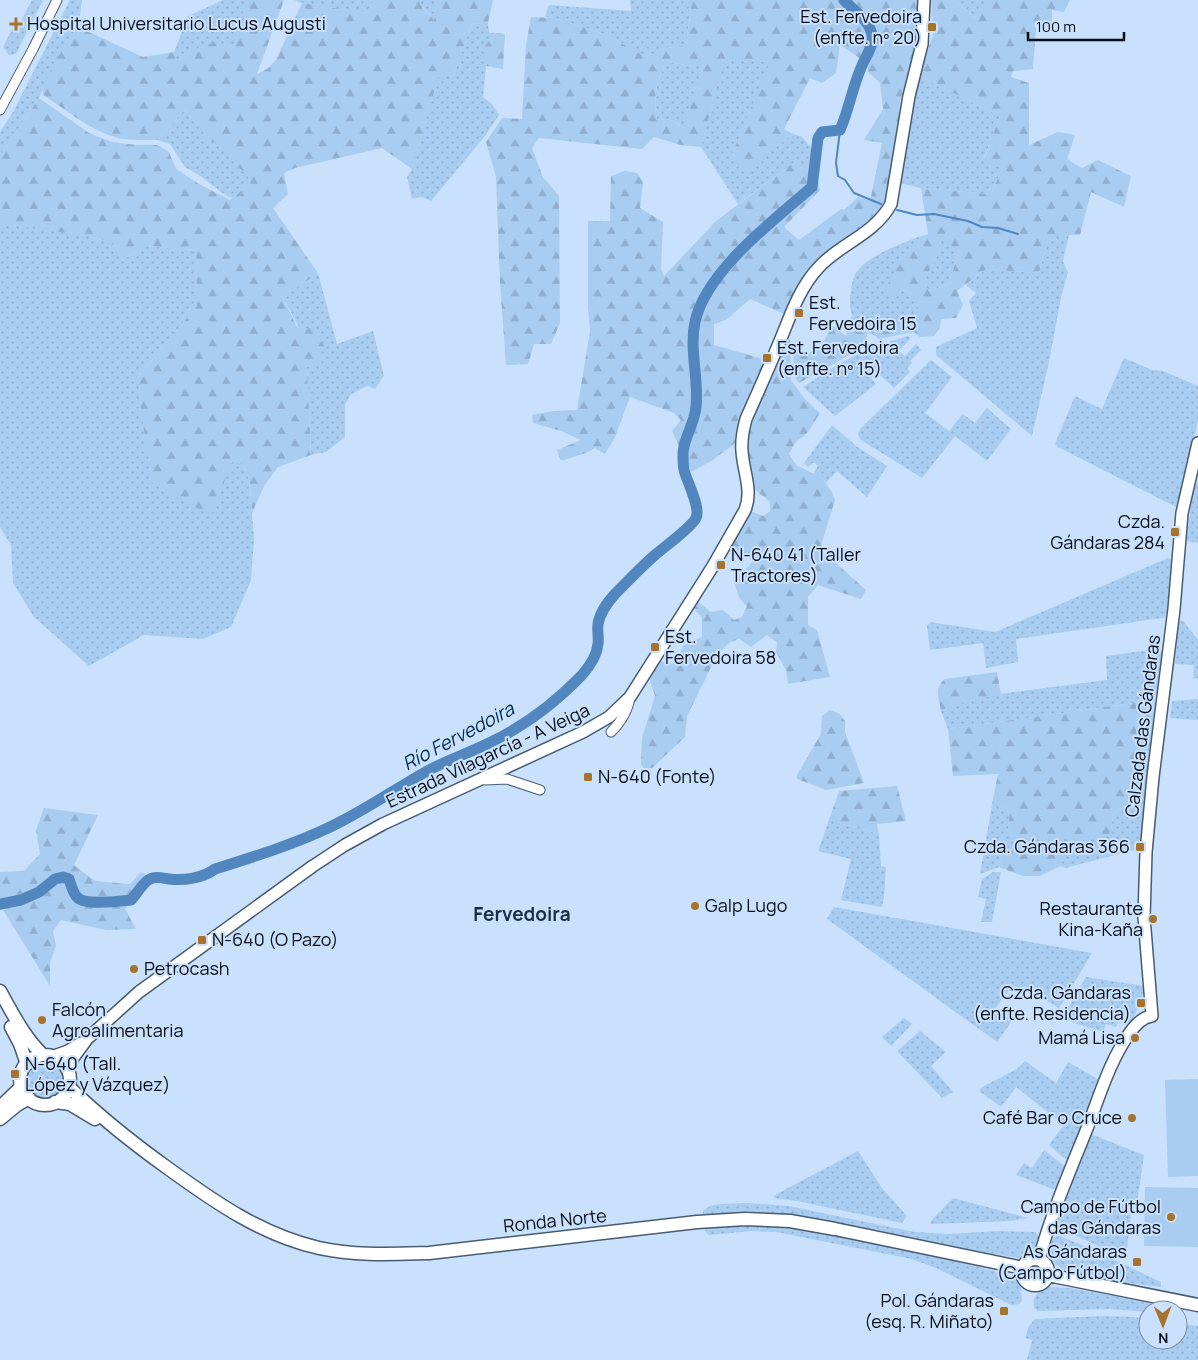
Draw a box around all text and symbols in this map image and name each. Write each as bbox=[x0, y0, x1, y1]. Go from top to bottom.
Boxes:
place label: Est. Fervedoira (enfte. nº 20) bbox=[800, 4, 922, 49]
scale bar bbox=[1028, 10, 1124, 42]
place label: Hospital Universitario Lucus Augusti bbox=[27, 11, 326, 35]
text: 100 m bbox=[1036, 16, 1076, 37]
marker: Hospital Universitario Lucus Augusti bbox=[9, 17, 23, 31]
marker: Est. Fervedoira (enfte. nº 20) bbox=[926, 21, 938, 33]
place label: Est. Fervedoira 15 bbox=[809, 290, 917, 335]
marker: Est. Fervedoira 15 bbox=[793, 307, 805, 319]
place label: Est. Fervedoira (enfte. nº 15) bbox=[777, 335, 899, 380]
marker: Est. Fervedoira (enfte. nº 15) bbox=[761, 352, 773, 364]
place label: Czda. Gándaras 284 bbox=[1051, 509, 1165, 554]
marker: Czda. Gándaras 284 bbox=[1169, 526, 1181, 538]
place label: N-640 41 (Taller Tractores) bbox=[731, 542, 862, 587]
marker: N-640 41 (Taller Tractores) bbox=[715, 559, 727, 571]
place label: Est. Fervedoira 58 bbox=[665, 624, 776, 669]
street label: Calzada das Gándaras bbox=[1119, 633, 1165, 818]
marker: Est. Fervedoira 58 bbox=[649, 641, 661, 653]
water label: Río Fervedoira bbox=[398, 695, 520, 776]
street label: Estrada Vilagarcía - A Veiga bbox=[382, 697, 593, 813]
place label: N-640 (Fonte) bbox=[598, 764, 716, 788]
marker: N-640 (Fonte) bbox=[582, 771, 594, 783]
place label: Czda. Gándaras 366 bbox=[964, 834, 1130, 858]
marker: Czda. Gándaras 366 bbox=[1134, 841, 1146, 853]
place label: Galp Lugo bbox=[705, 893, 787, 917]
place label: Restaurante Kina-Kaña bbox=[1040, 896, 1143, 941]
marker: Galp Lugo bbox=[689, 900, 701, 912]
district label: Fervedoira bbox=[473, 901, 571, 927]
marker: Restaurante Kina-Kaña bbox=[1147, 913, 1159, 925]
place label: N-640 (O Pazo) bbox=[212, 927, 338, 951]
marker: N-640 (O Pazo) bbox=[196, 934, 208, 946]
place label: Petrocash bbox=[144, 956, 230, 980]
marker: Petrocash bbox=[128, 963, 140, 975]
place label: Czda. Gándaras (enfte. Residencia) bbox=[973, 980, 1131, 1025]
place label: Falcón Agroalimentaria bbox=[52, 997, 183, 1042]
marker: Czda. Gándaras (enfte. Residencia) bbox=[1135, 997, 1147, 1009]
marker: Falcón Agroalimentaria bbox=[36, 1014, 48, 1026]
place label: Mamá Lisa bbox=[1038, 1025, 1125, 1049]
marker: Mamá Lisa bbox=[1129, 1032, 1141, 1044]
place label: N-640 (Tall. López y Vázquez) bbox=[25, 1051, 170, 1096]
marker: N-640 (Tall. López y Vázquez) bbox=[9, 1068, 21, 1080]
place label: Café Bar o Cruce bbox=[983, 1105, 1122, 1129]
marker: Café Bar o Cruce bbox=[1126, 1112, 1138, 1124]
place label: Campo de Fútbol das Gándaras bbox=[1021, 1194, 1161, 1239]
street label: Ronda Norte bbox=[502, 1203, 608, 1237]
marker: Campo de Fútbol das Gándaras bbox=[1165, 1211, 1177, 1223]
place label: As Gándaras (Campo Fútbol) bbox=[997, 1239, 1127, 1284]
marker: As Gándaras (Campo Fútbol) bbox=[1131, 1256, 1143, 1268]
place label: Pol. Gándaras (esq. R. Miñato) bbox=[864, 1288, 994, 1333]
north arrow bbox=[1138, 1300, 1188, 1350]
marker: Pol. Gándaras (esq. R. Miñato) bbox=[998, 1305, 1010, 1317]
text: N bbox=[1158, 1329, 1168, 1348]

